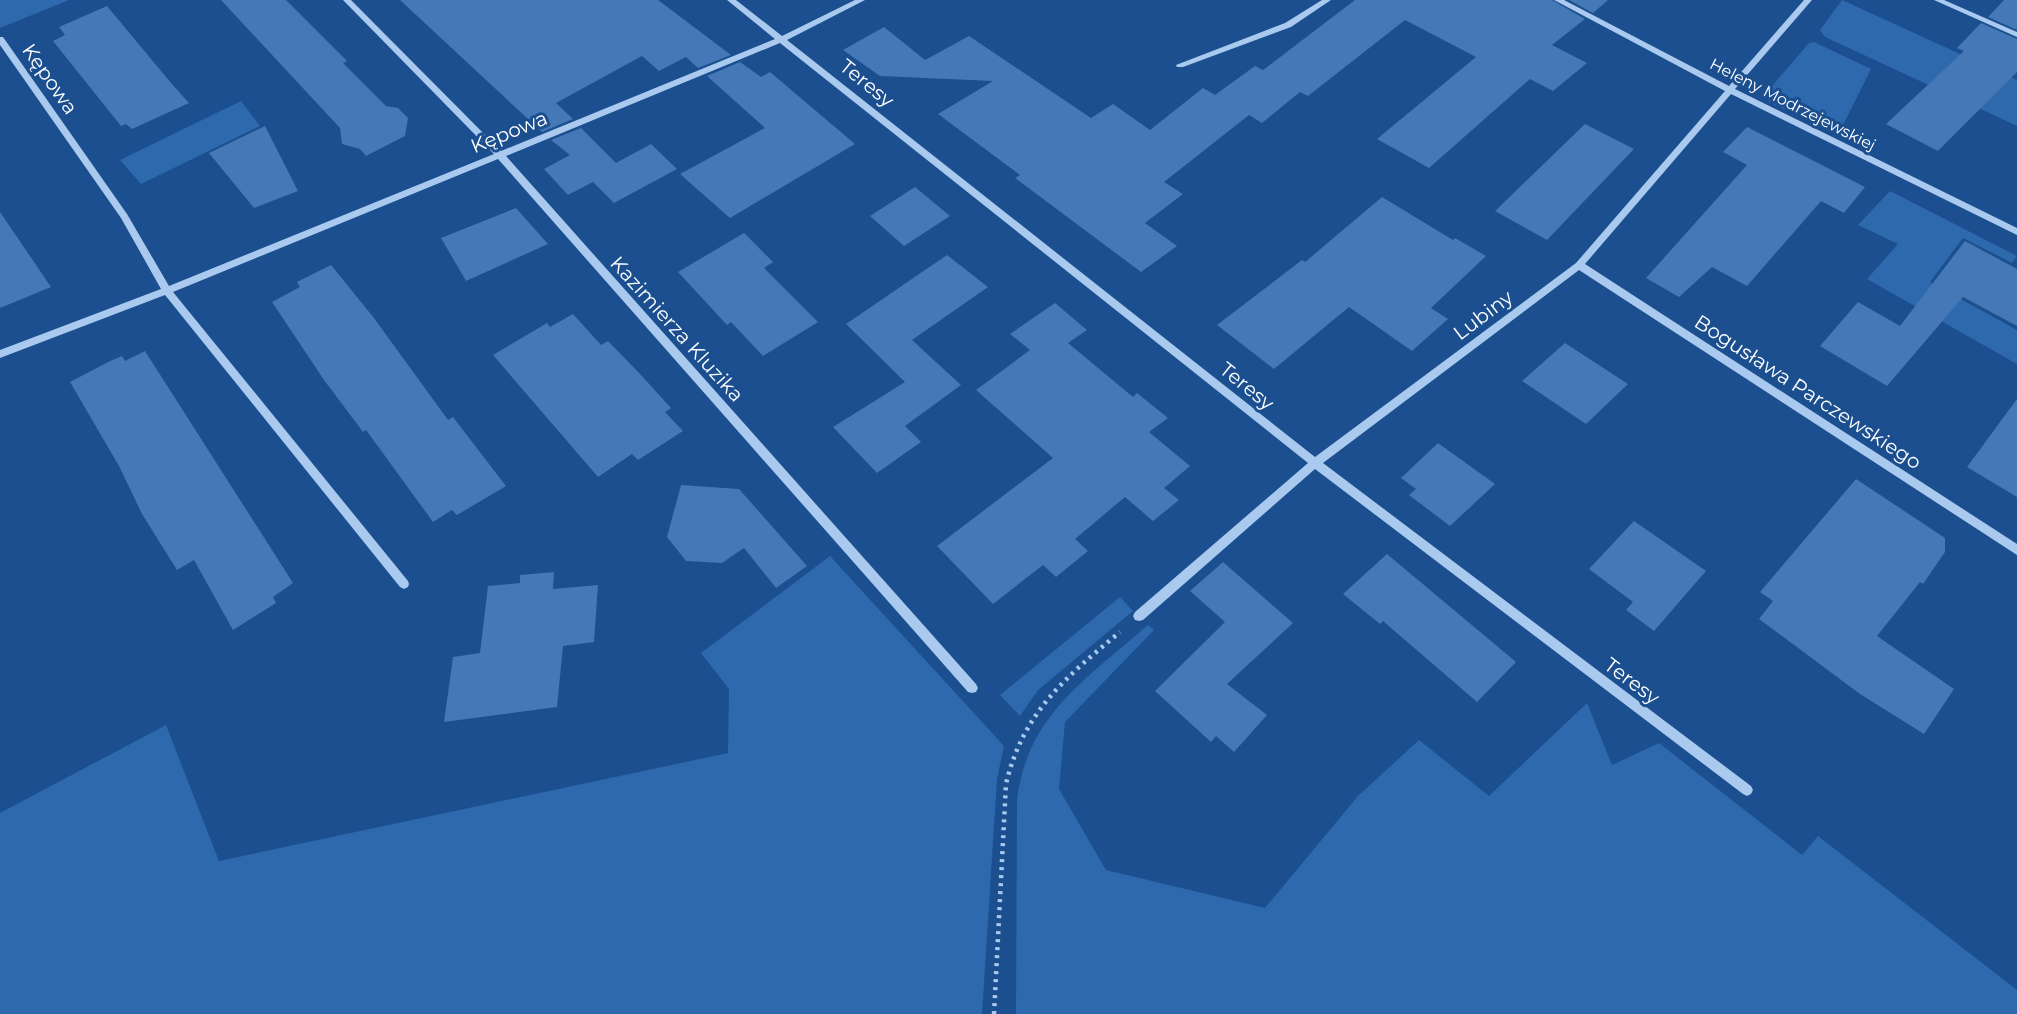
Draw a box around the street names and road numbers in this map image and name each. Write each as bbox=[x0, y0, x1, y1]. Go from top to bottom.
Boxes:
street label: Kępowa bbox=[17, 39, 83, 119]
street label: Teresy bbox=[835, 54, 899, 112]
street label: Heleny Modrzejewskiej bbox=[1707, 54, 1879, 155]
street label: Kępowa bbox=[467, 106, 551, 158]
street label: Kazimierza Kluzika bbox=[605, 251, 749, 407]
street label: Lubiny bbox=[1449, 285, 1517, 345]
street label: Bogusława Parczewskiego bbox=[1690, 310, 1926, 474]
street label: Teresy bbox=[1215, 357, 1279, 415]
street label: Teresy bbox=[1600, 652, 1664, 710]

